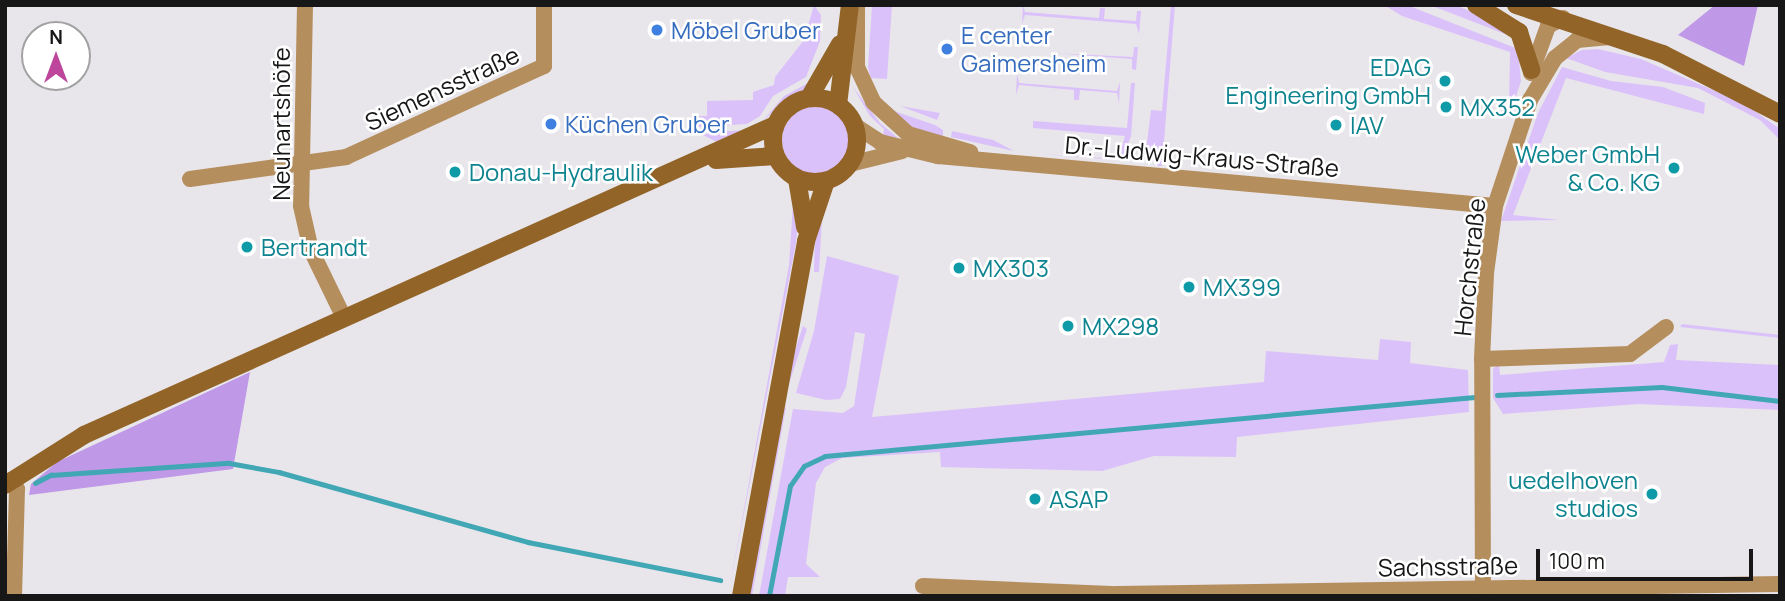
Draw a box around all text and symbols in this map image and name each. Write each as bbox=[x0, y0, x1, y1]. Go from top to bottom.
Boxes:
place label: Möbel Gruber bbox=[671, 16, 821, 44]
north arrow bbox=[21, 21, 91, 91]
place label: E center Gaimersheim bbox=[961, 21, 1106, 77]
marker: Möbel Gruber bbox=[649, 22, 665, 38]
text: N bbox=[49, 24, 63, 50]
street label: Siemensstraße bbox=[360, 40, 524, 136]
marker: E center Gaimersheim bbox=[939, 41, 955, 57]
street label: Neuhartshöfe bbox=[267, 47, 295, 201]
place label: EDAG Engineering GmbH bbox=[1226, 53, 1431, 109]
marker: EDAG Engineering GmbH bbox=[1437, 73, 1453, 89]
place label: MX352 bbox=[1460, 93, 1535, 121]
marker: MX352 bbox=[1438, 99, 1454, 115]
place label: Küchen Gruber bbox=[565, 110, 730, 138]
place label: IAV bbox=[1350, 111, 1384, 139]
marker: Küchen Gruber bbox=[543, 116, 559, 132]
marker: IAV bbox=[1328, 117, 1344, 133]
street label: Dr.-Ludwig-Kraus-Straße bbox=[1064, 130, 1340, 182]
place label: Weber GmbH & Co. KG bbox=[1515, 140, 1660, 196]
place label: Donau-Hydraulik bbox=[469, 158, 653, 186]
marker: Weber GmbH & Co. KG bbox=[1666, 160, 1682, 176]
marker: Donau-Hydraulik bbox=[447, 164, 463, 180]
street label: Horchstraße bbox=[1447, 197, 1491, 337]
place label: Bertrandt bbox=[261, 233, 368, 261]
marker: Bertrandt bbox=[239, 239, 255, 255]
place label: MX303 bbox=[973, 254, 1049, 282]
marker: MX303 bbox=[951, 260, 967, 276]
place label: MX399 bbox=[1203, 273, 1281, 301]
marker: MX399 bbox=[1181, 279, 1197, 295]
place label: MX298 bbox=[1082, 312, 1159, 340]
marker: MX298 bbox=[1060, 318, 1076, 334]
place label: uedelhoven studios bbox=[1508, 466, 1638, 522]
place label: ASAP bbox=[1049, 485, 1108, 513]
marker: uedelhoven studios bbox=[1644, 486, 1660, 502]
marker: ASAP bbox=[1027, 491, 1043, 507]
scale bar bbox=[1540, 534, 1757, 578]
text: 100 m bbox=[1549, 547, 1605, 575]
street label: Sachsstraße bbox=[1378, 550, 1518, 582]

